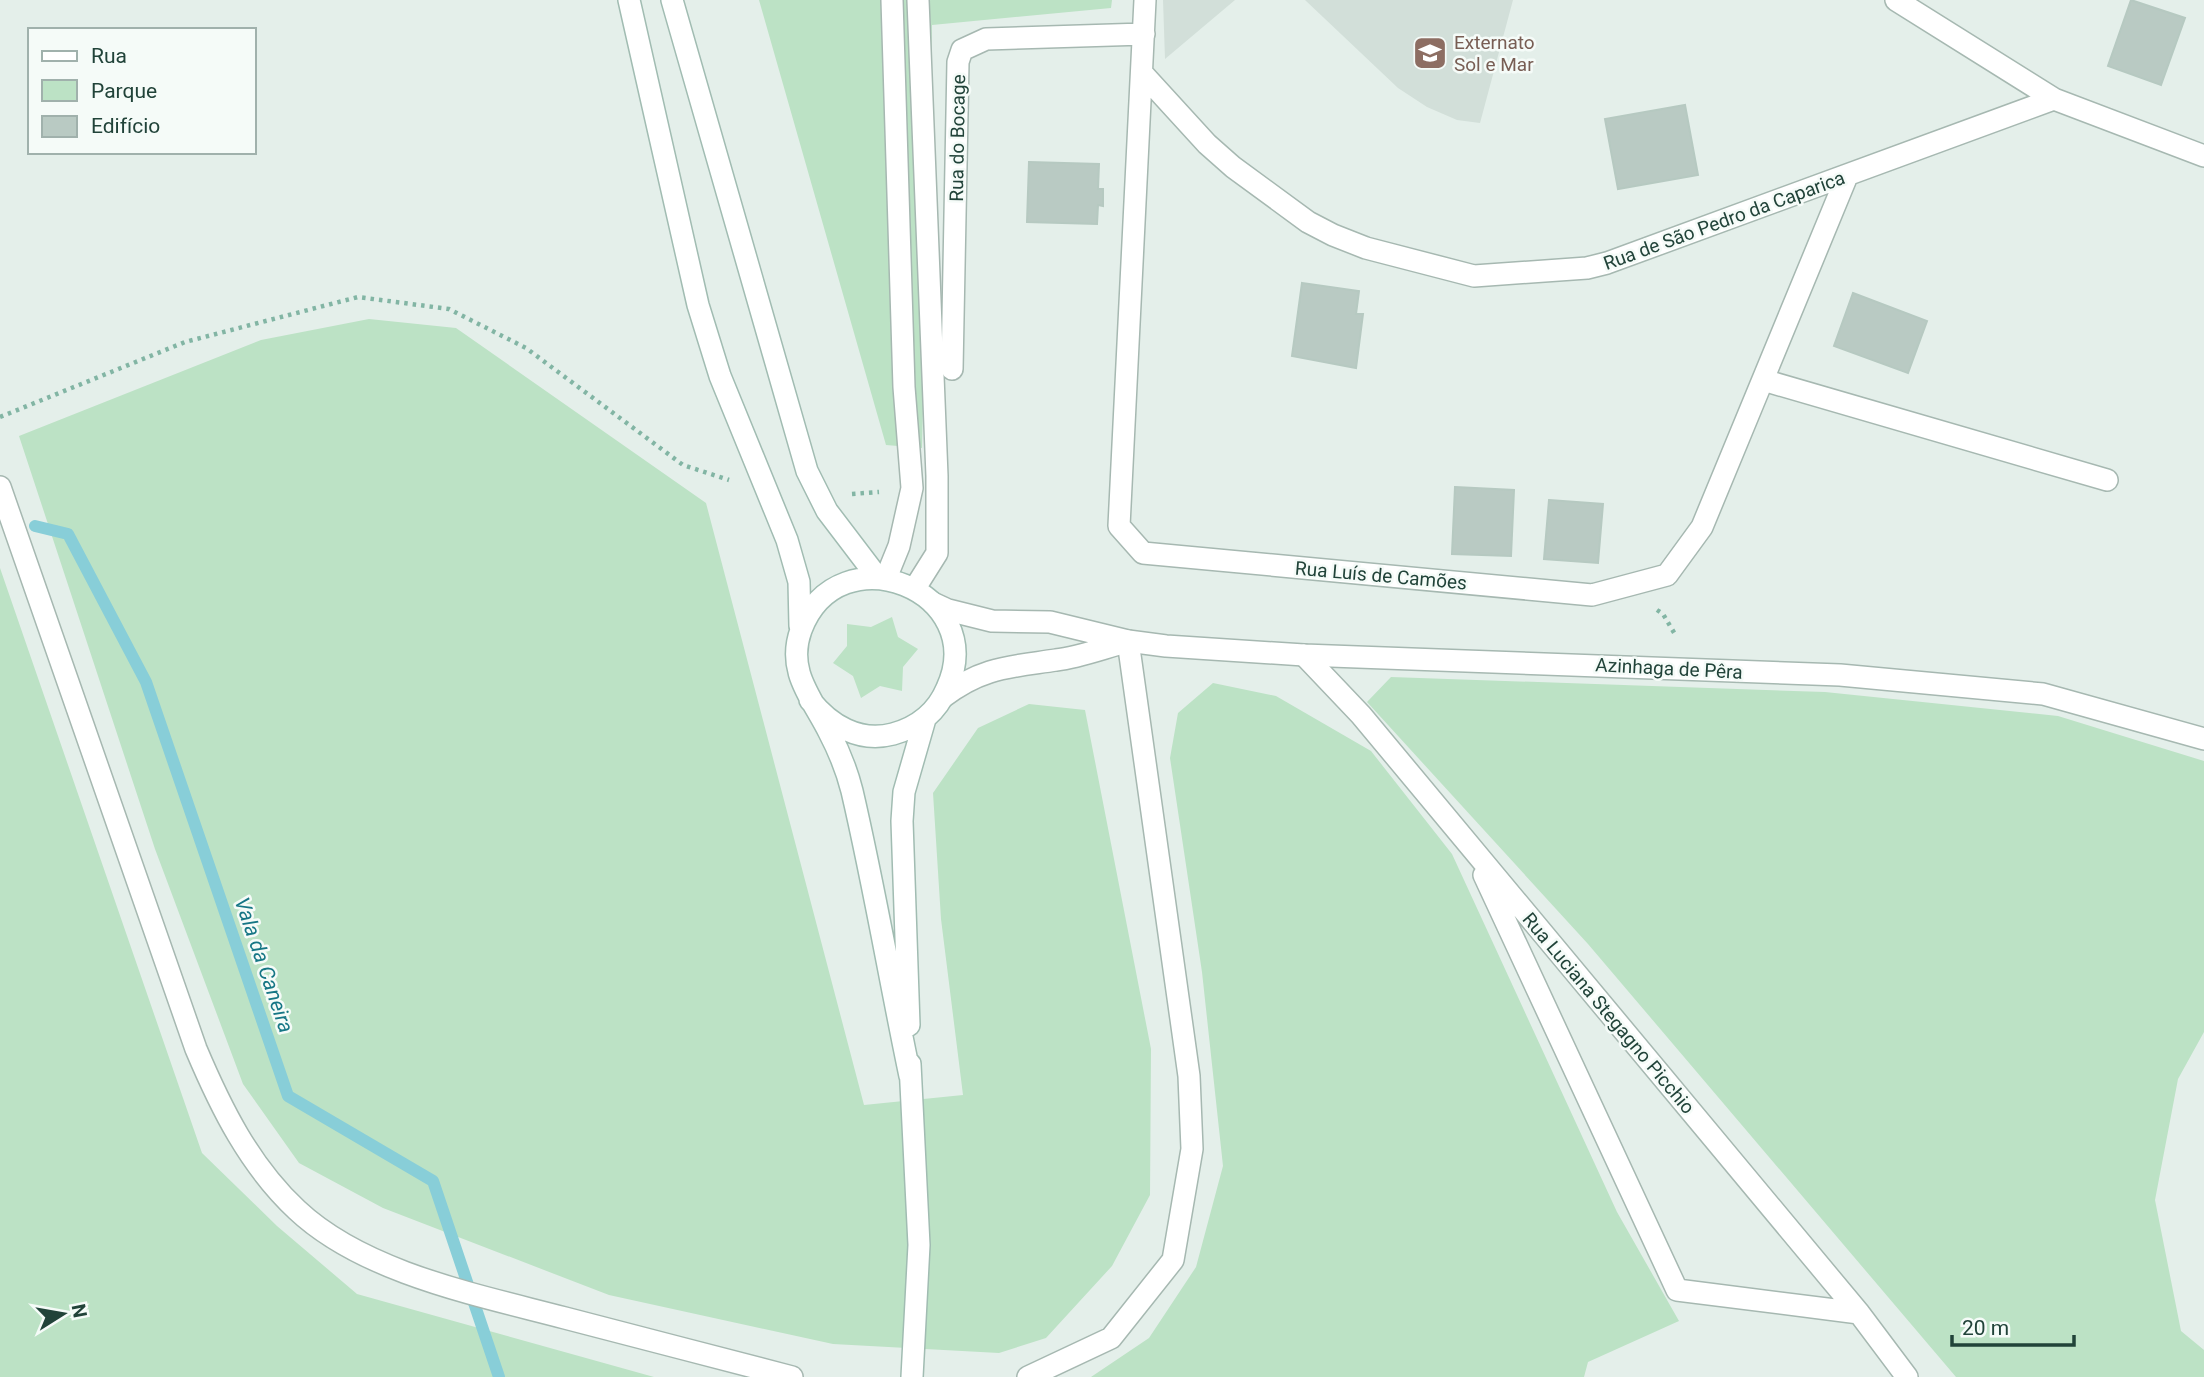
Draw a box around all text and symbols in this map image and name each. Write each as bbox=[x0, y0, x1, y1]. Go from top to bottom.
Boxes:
legend bbox=[28, 28, 256, 154]
place label: Externato Sol e Mar bbox=[1454, 31, 1535, 76]
school or university icon: Externato Sol e Mar bbox=[1411, 34, 1449, 72]
text: Rua bbox=[91, 44, 127, 68]
street label: Rua do Bocage bbox=[945, 74, 970, 202]
text: Parque bbox=[91, 79, 157, 103]
text: Edifício bbox=[91, 114, 160, 138]
street label: Rua de São Pedro da Caparica bbox=[1600, 166, 1848, 275]
street label: Rua Luís de Camões bbox=[1294, 557, 1468, 594]
street label: Azinhaga de Pêra bbox=[1595, 653, 1743, 684]
water label: Vala da Caneira bbox=[230, 894, 298, 1036]
street label: Rua Luciana Stegagno Picchio bbox=[1518, 908, 1700, 1119]
north arrow bbox=[28, 1279, 98, 1349]
text: N bbox=[67, 1302, 92, 1320]
scale bar bbox=[1952, 1304, 2074, 1348]
text: 20 m bbox=[1962, 1316, 2009, 1340]

